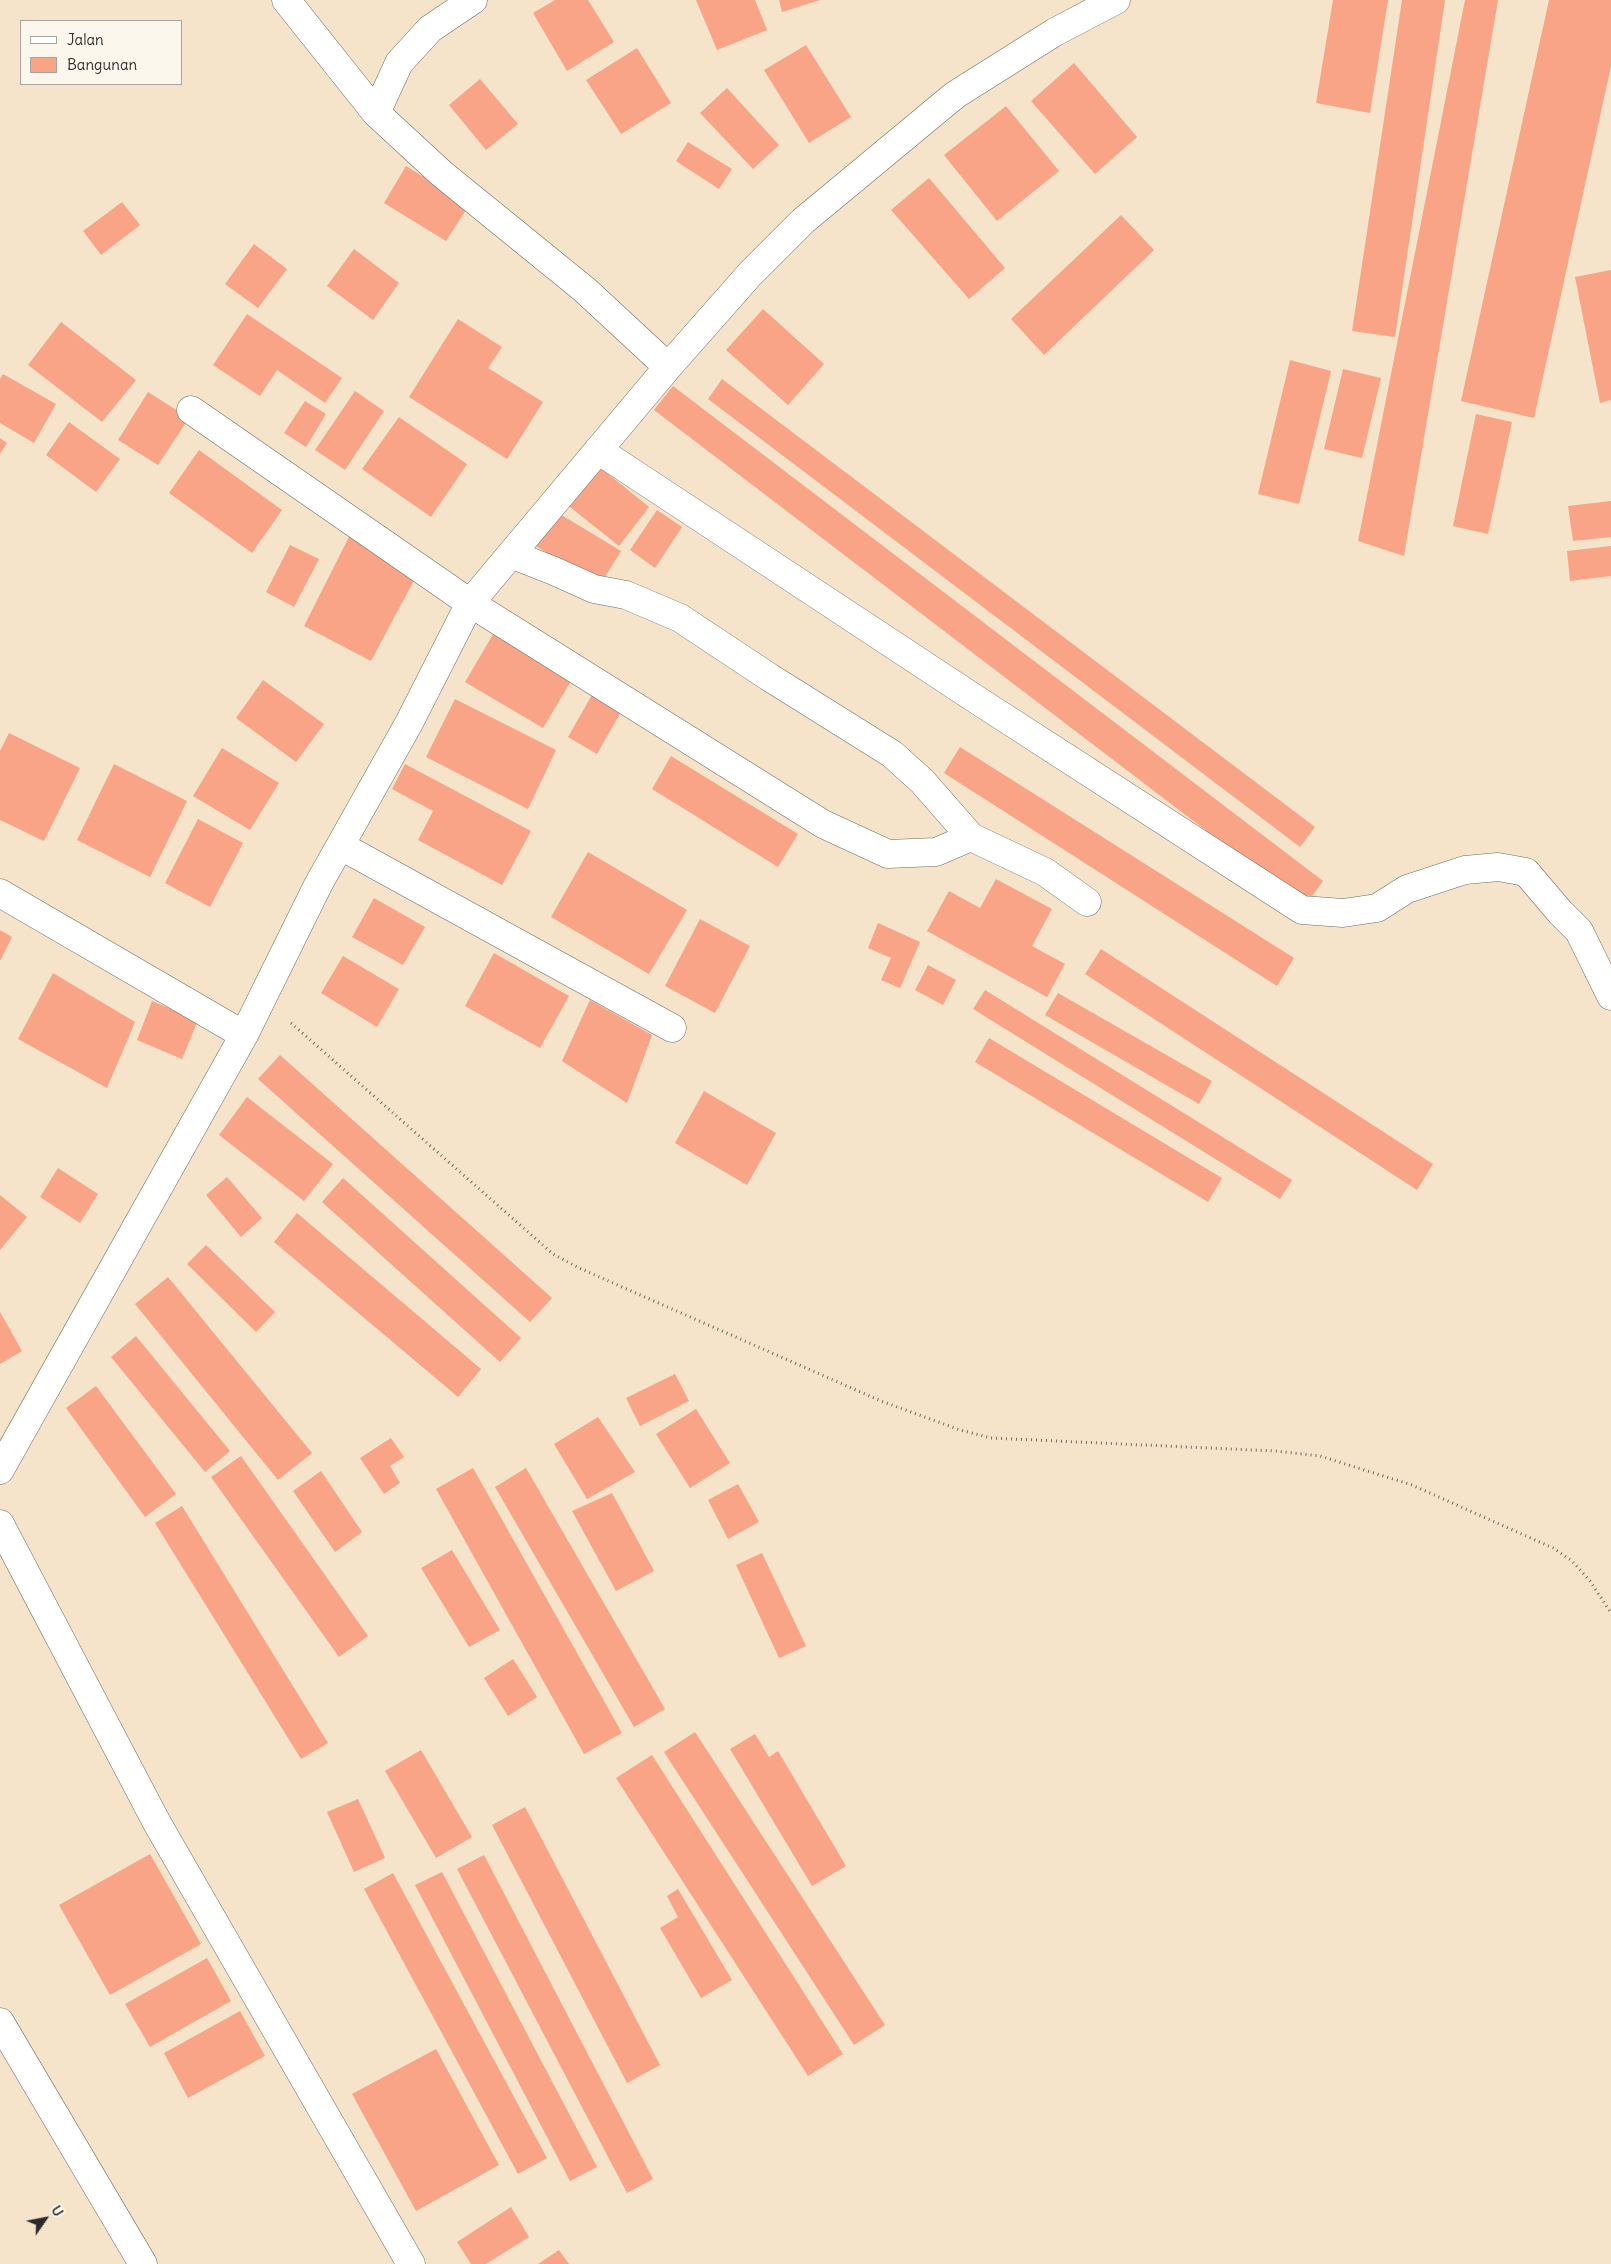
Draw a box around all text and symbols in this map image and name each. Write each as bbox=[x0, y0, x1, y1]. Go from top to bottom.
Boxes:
legend bbox=[20, 20, 182, 85]
text: Jalan bbox=[67, 30, 104, 49]
text: Bangunan bbox=[67, 55, 137, 74]
north arrow bbox=[20, 2194, 70, 2244]
text: U bbox=[47, 2202, 68, 2220]

